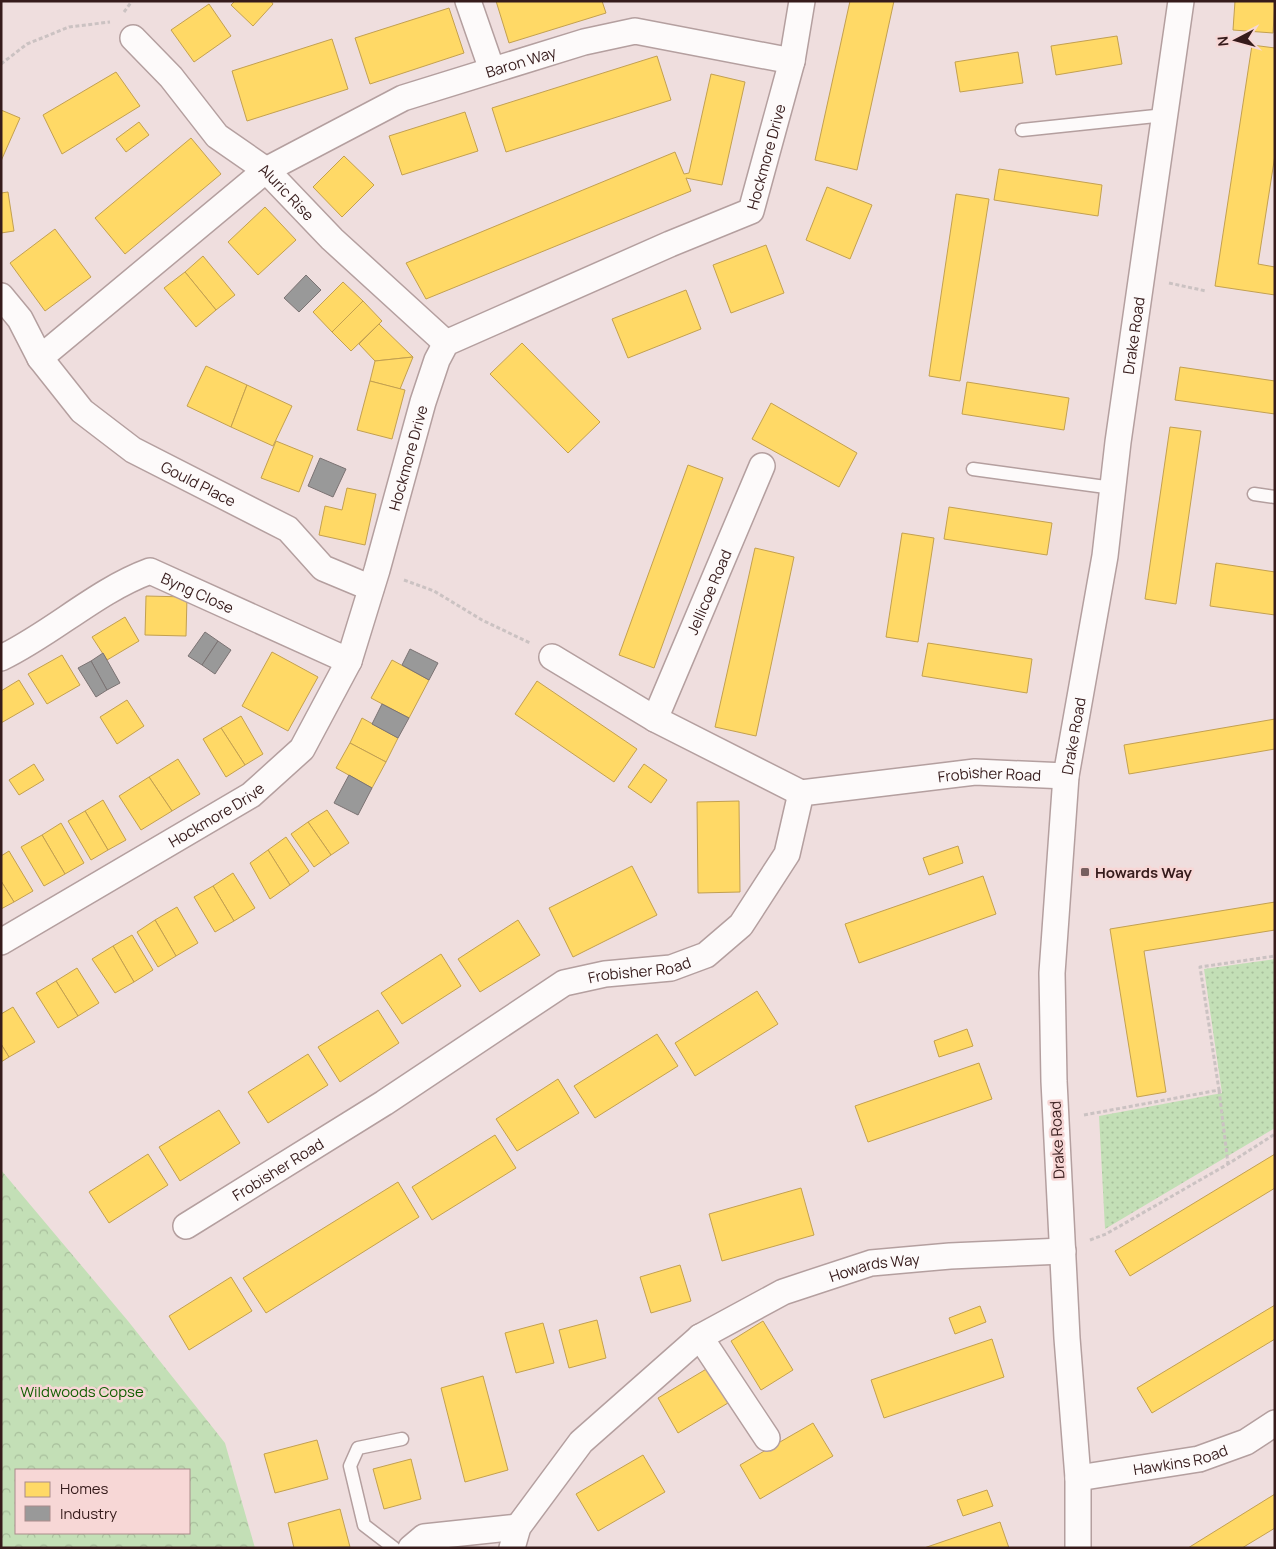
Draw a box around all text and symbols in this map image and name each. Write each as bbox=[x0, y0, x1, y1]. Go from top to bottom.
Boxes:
north arrow bbox=[1211, 15, 1261, 65]
text: N bbox=[1213, 35, 1233, 47]
street label: Baron Way bbox=[483, 41, 559, 82]
street label: Hockmore Drive bbox=[741, 101, 790, 212]
street label: Aluric Rise bbox=[255, 158, 319, 225]
street label: Drake Road bbox=[1117, 295, 1149, 376]
street label: Hockmore Drive bbox=[383, 402, 432, 513]
street label: Gould Place bbox=[157, 456, 240, 511]
street label: Jellicoe Road bbox=[681, 546, 736, 638]
street label: Byng Close bbox=[158, 567, 237, 618]
street label: Drake Road bbox=[1056, 696, 1090, 776]
street label: Frobisher Road bbox=[937, 761, 1042, 787]
street label: Hockmore Drive bbox=[164, 777, 269, 852]
place label: Howards Way bbox=[1095, 862, 1192, 883]
marker: Howards Way bbox=[1079, 866, 1091, 878]
street label: Frobisher Road bbox=[586, 951, 694, 988]
street label: Drake Road bbox=[1044, 1100, 1070, 1180]
street label: Frobisher Road bbox=[228, 1133, 327, 1205]
street label: Howards Way bbox=[826, 1248, 921, 1287]
park label: Wildwoods Copse bbox=[20, 1381, 144, 1402]
street label: Hawkins Road bbox=[1132, 1439, 1230, 1480]
legend bbox=[15, 1469, 190, 1534]
text: Homes bbox=[60, 1478, 109, 1499]
text: Industry bbox=[60, 1503, 117, 1524]

